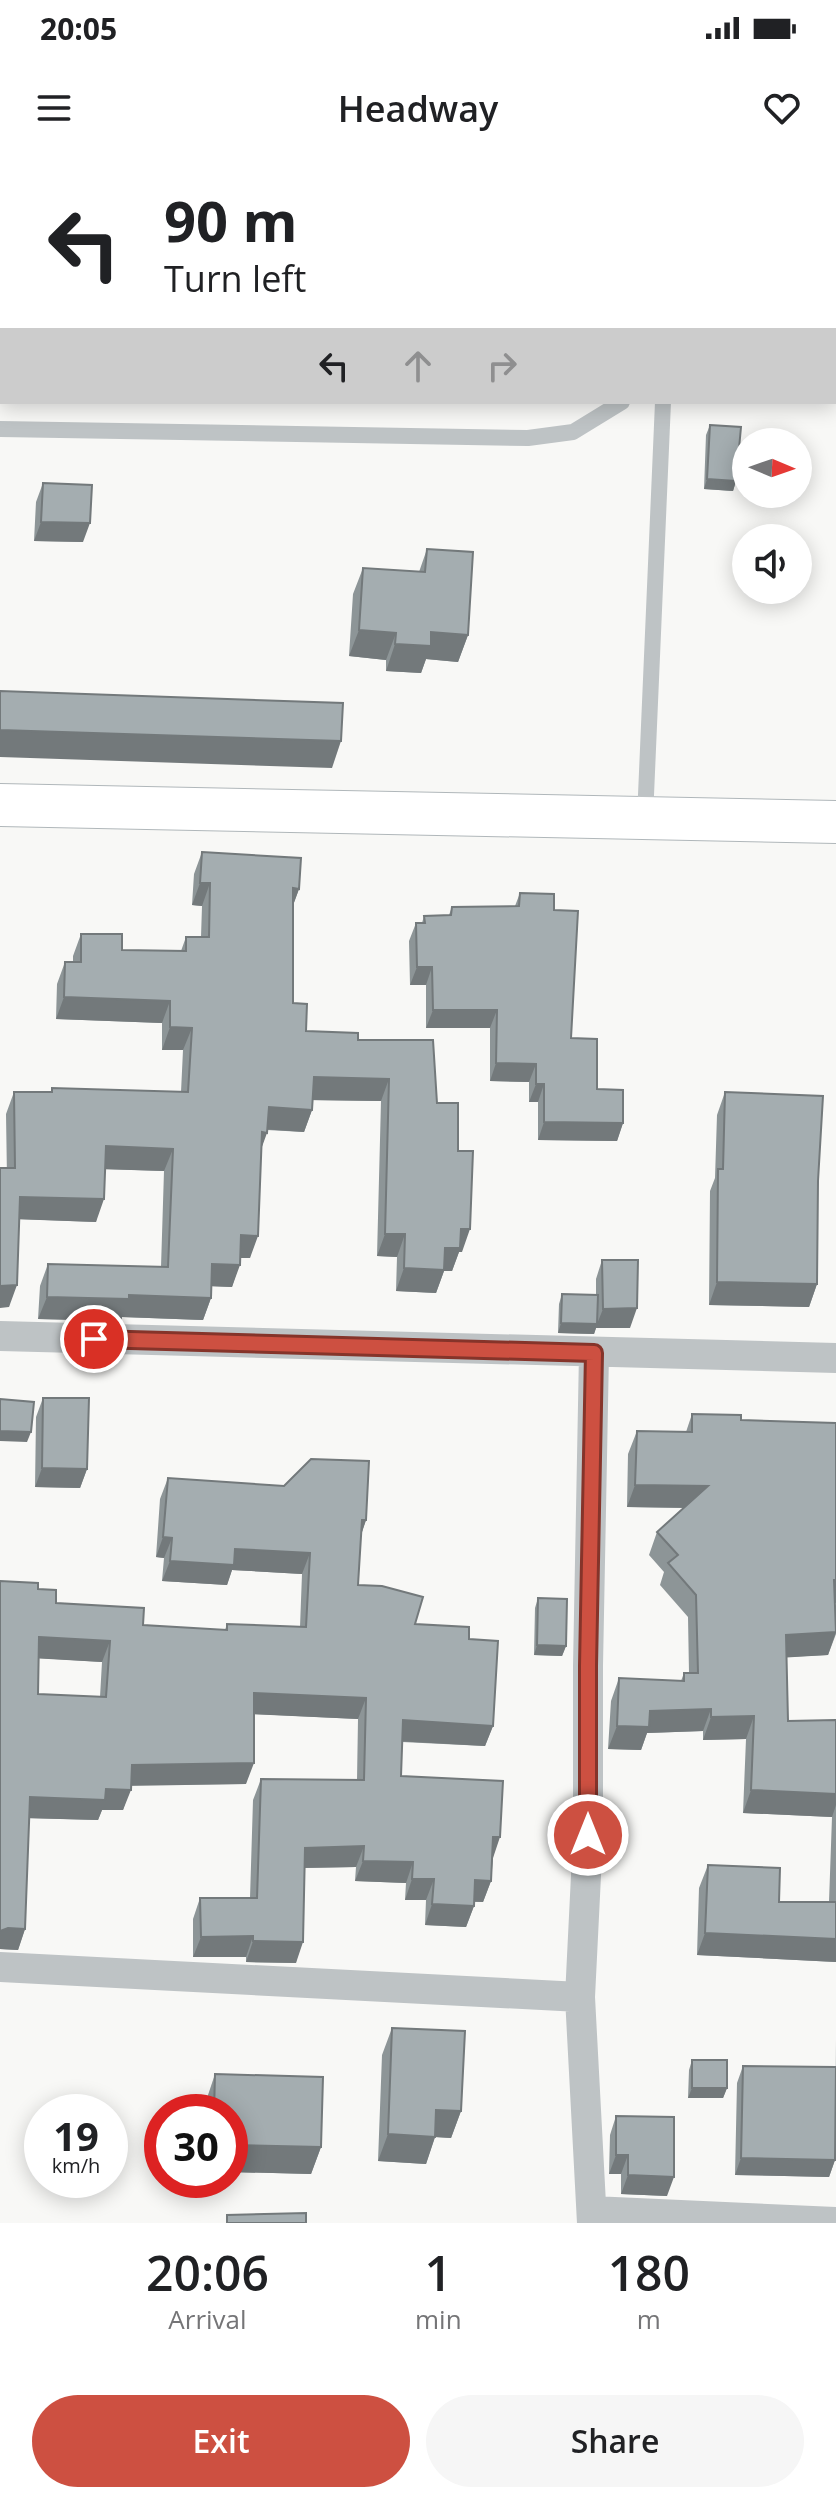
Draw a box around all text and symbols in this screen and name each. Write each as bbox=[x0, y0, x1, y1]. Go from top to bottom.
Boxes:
text: 20:05 bbox=[40, 8, 117, 49]
text: Headway bbox=[338, 84, 498, 133]
icon: menu bbox=[32, 86, 76, 130]
icon: heart bbox=[760, 86, 804, 130]
text: 90 m bbox=[164, 182, 298, 258]
icon: left bbox=[32, 192, 136, 296]
text: Turn left bbox=[164, 254, 306, 303]
icon: left bbox=[312, 344, 356, 388]
icon: ahead bbox=[396, 344, 440, 388]
icon: right bbox=[480, 344, 524, 388]
north arrow bbox=[732, 428, 812, 508]
map controls bbox=[732, 428, 812, 604]
button: sound bbox=[732, 524, 812, 604]
pin bbox=[60, 1305, 128, 1373]
icon: arrive bbox=[72, 1317, 116, 1361]
position arrow bbox=[546, 1793, 630, 1877]
speed limit sign: 30 bbox=[144, 2094, 248, 2198]
text: 19 bbox=[53, 2108, 99, 2163]
text: km/h bbox=[52, 2152, 100, 2179]
text: 20:06 bbox=[146, 2240, 269, 2305]
text: 1 bbox=[425, 2240, 452, 2305]
text: 180 bbox=[608, 2240, 690, 2305]
text: Arrival bbox=[168, 2301, 247, 2337]
text: min bbox=[415, 2301, 462, 2337]
text: m bbox=[637, 2301, 661, 2337]
button: Exit bbox=[32, 2395, 410, 2487]
button: Share bbox=[426, 2395, 804, 2487]

